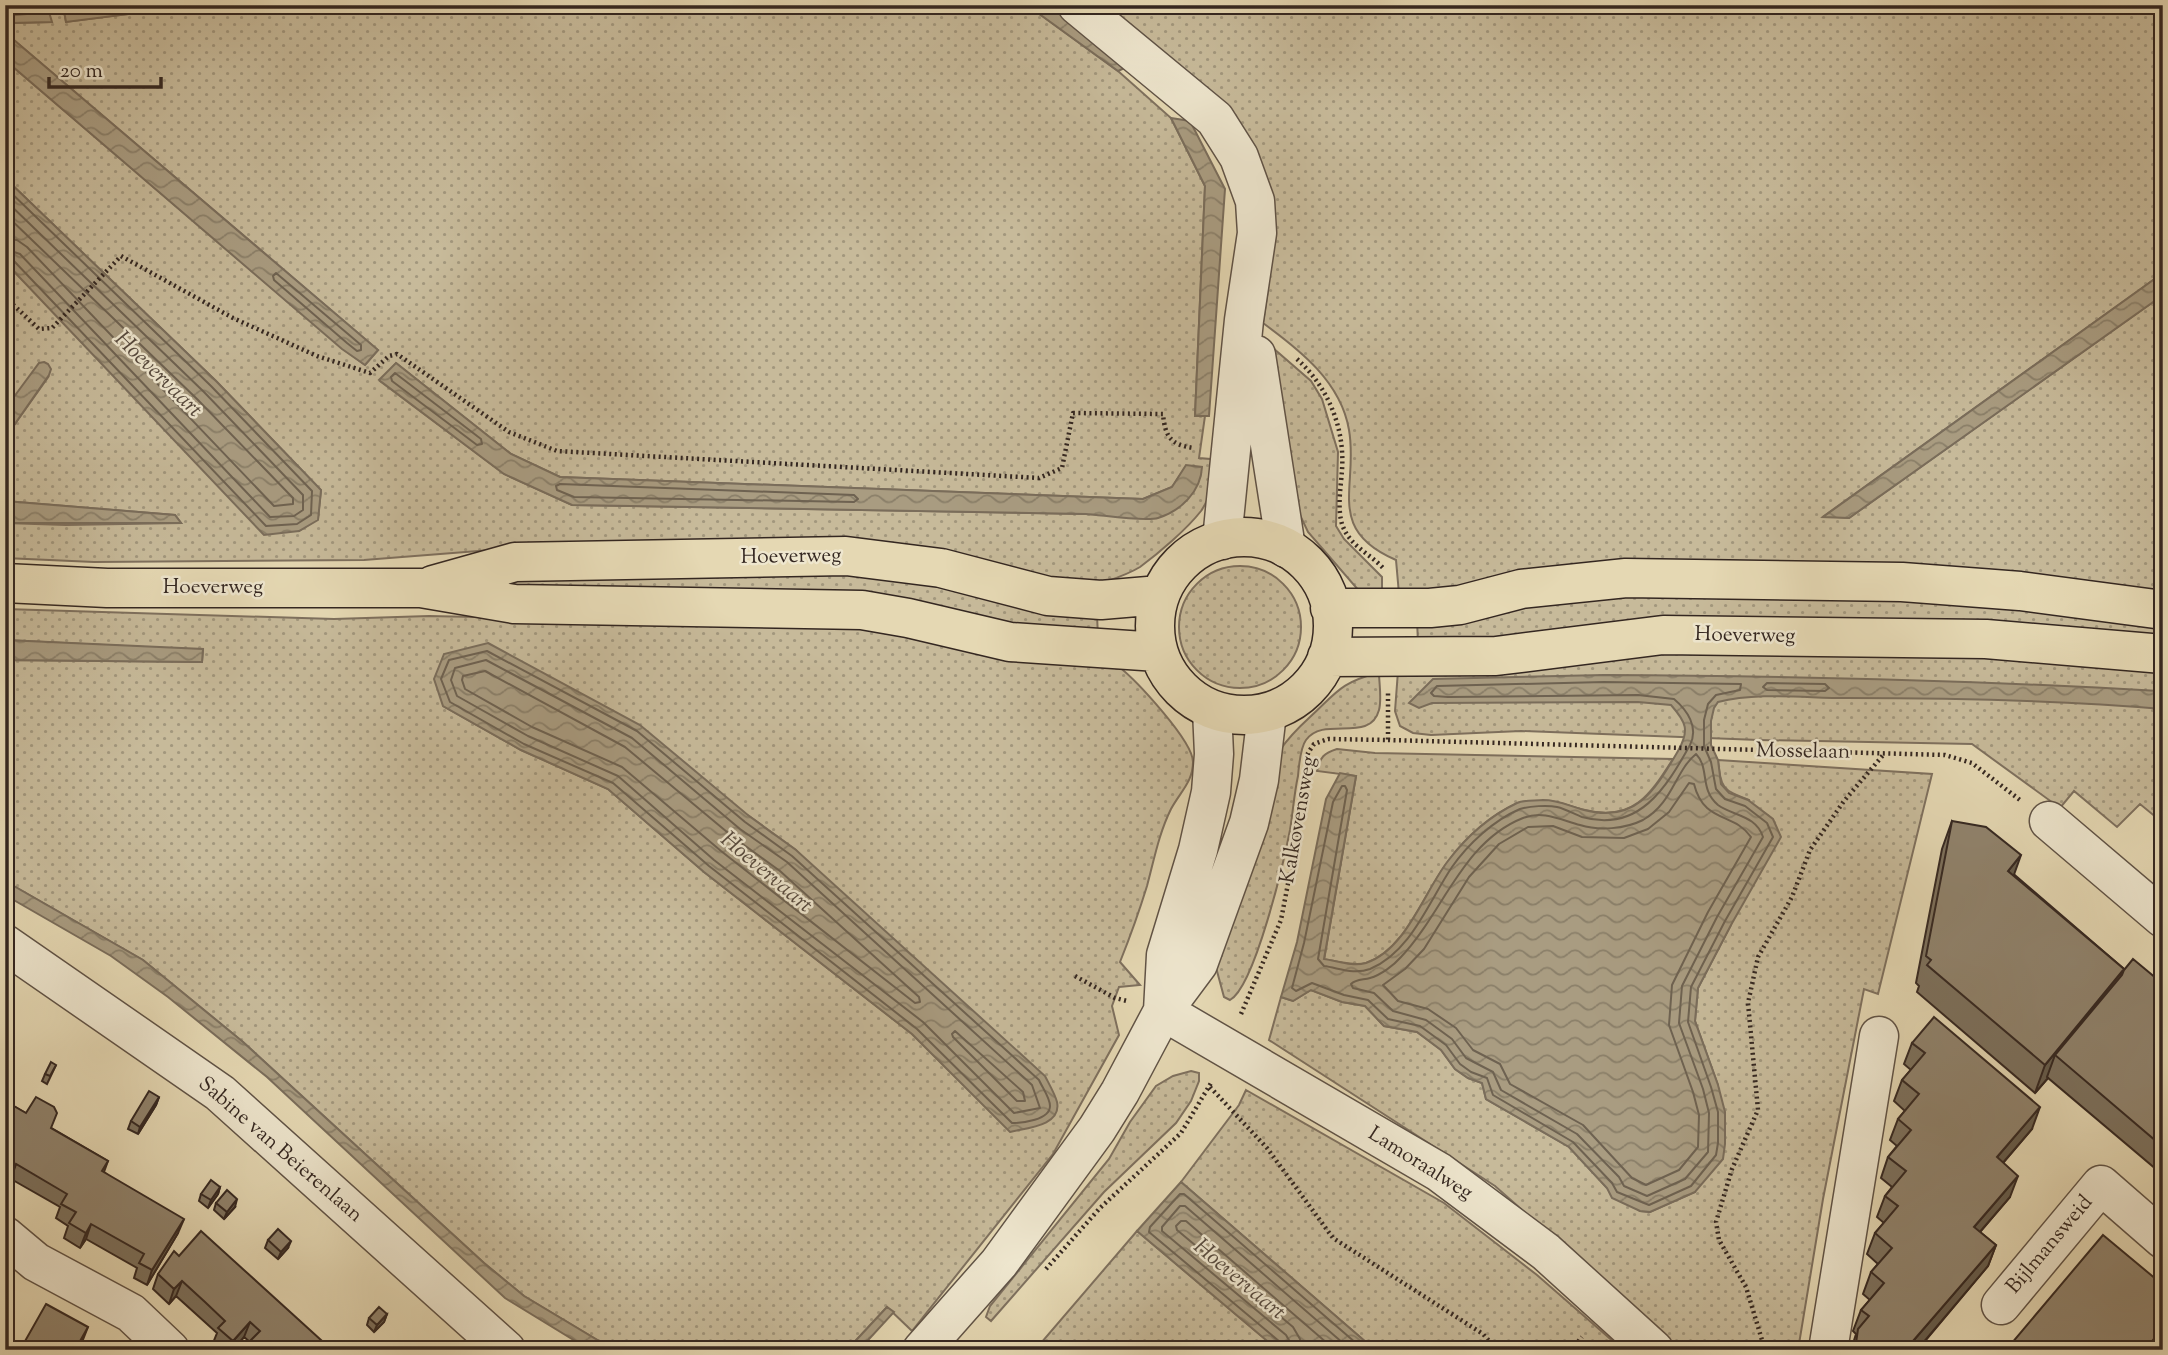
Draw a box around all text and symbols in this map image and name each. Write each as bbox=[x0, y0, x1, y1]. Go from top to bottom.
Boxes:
scale bar bbox=[49, 46, 161, 90]
text: 20 m bbox=[60, 57, 103, 87]
water label: Hoevervaart bbox=[106, 324, 210, 426]
street label: Hoeverweg bbox=[740, 541, 842, 573]
street label: Hoeverweg bbox=[163, 573, 263, 603]
street label: Hoeverweg bbox=[1694, 620, 1796, 652]
street label: Mosselaan bbox=[1756, 736, 1850, 768]
street label: Kalkovensweg bbox=[1273, 754, 1325, 886]
water label: Hoevervaart bbox=[712, 824, 820, 922]
street label: Sabine van Beierenlaan bbox=[191, 1070, 369, 1230]
street label: Lamoraalweg bbox=[1362, 1120, 1478, 1208]
street label: Bijlmansweid bbox=[2000, 1189, 2101, 1301]
water label: Hoevervaart bbox=[1185, 1231, 1293, 1329]

